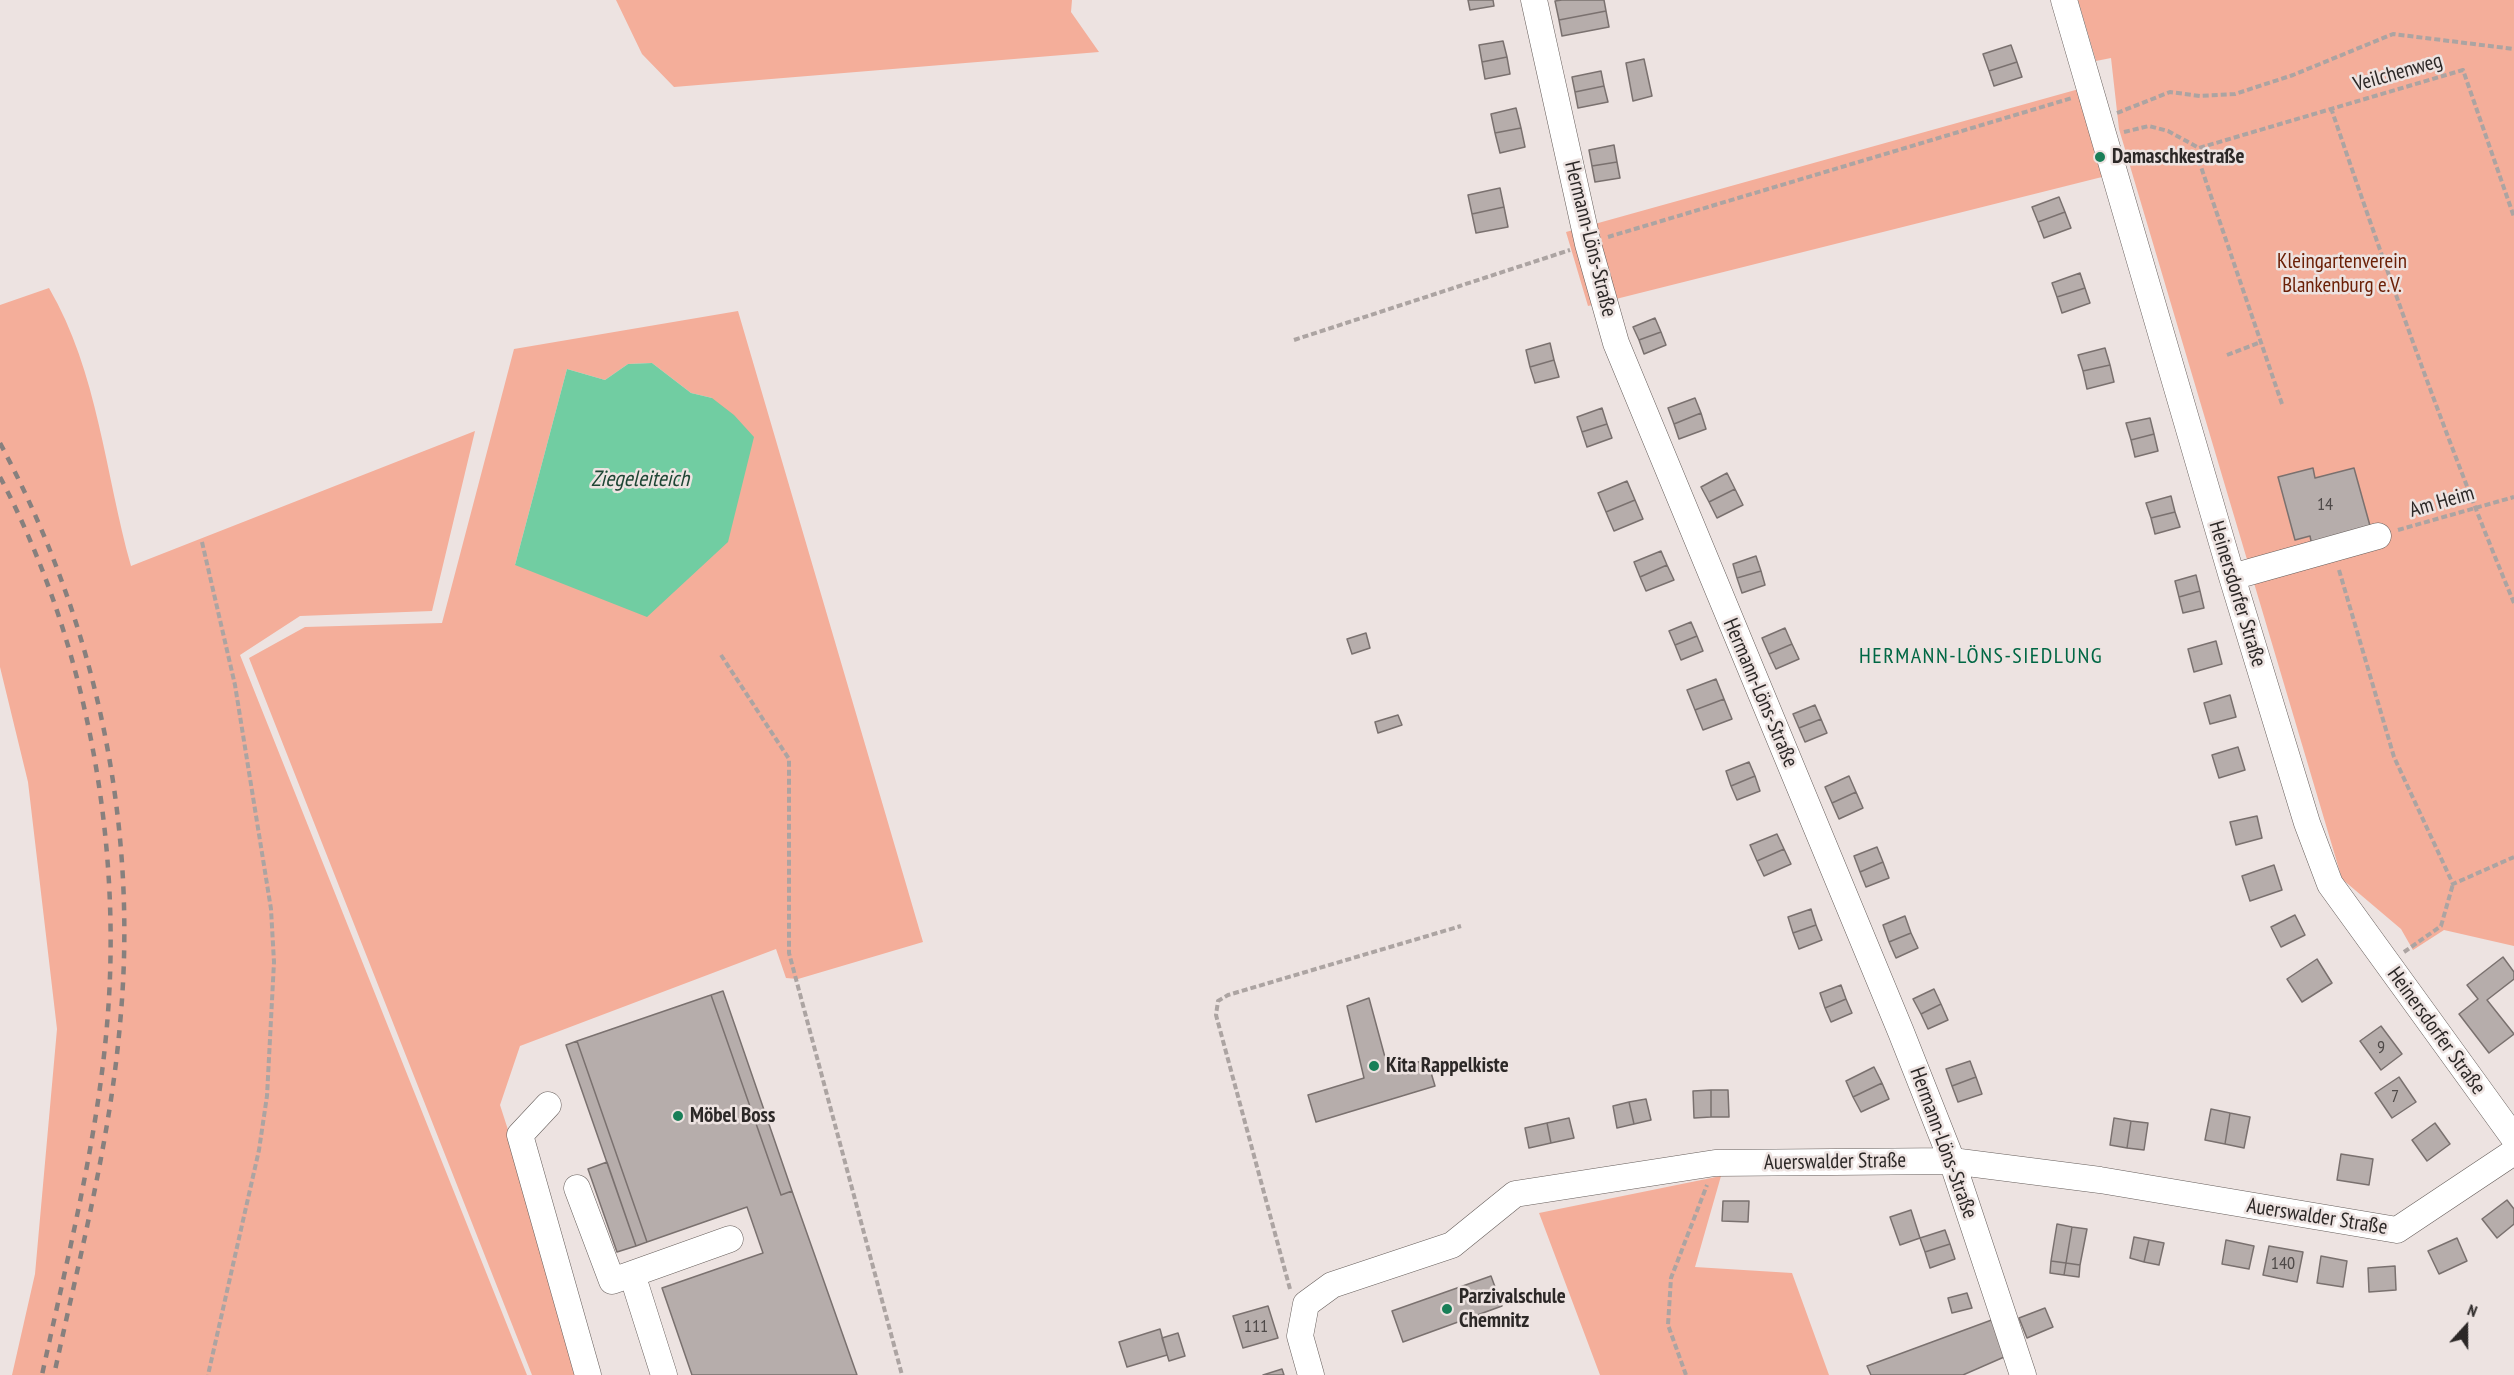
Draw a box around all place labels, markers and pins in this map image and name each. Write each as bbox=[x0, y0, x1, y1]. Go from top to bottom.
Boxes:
place label: Damaschkestraße bbox=[2112, 144, 2245, 170]
marker: Damaschkestraße bbox=[2093, 150, 2107, 164]
place label: Kita Rappelkiste bbox=[1386, 1053, 1509, 1079]
marker: Kita Rappelkiste bbox=[1367, 1059, 1381, 1073]
place label: Möbel Boss bbox=[690, 1103, 775, 1129]
marker: Möbel Boss bbox=[671, 1109, 685, 1123]
place label: Parzivalschule Chemnitz bbox=[1459, 1284, 1566, 1334]
marker: Parzivalschule Chemnitz bbox=[1440, 1302, 1454, 1316]

